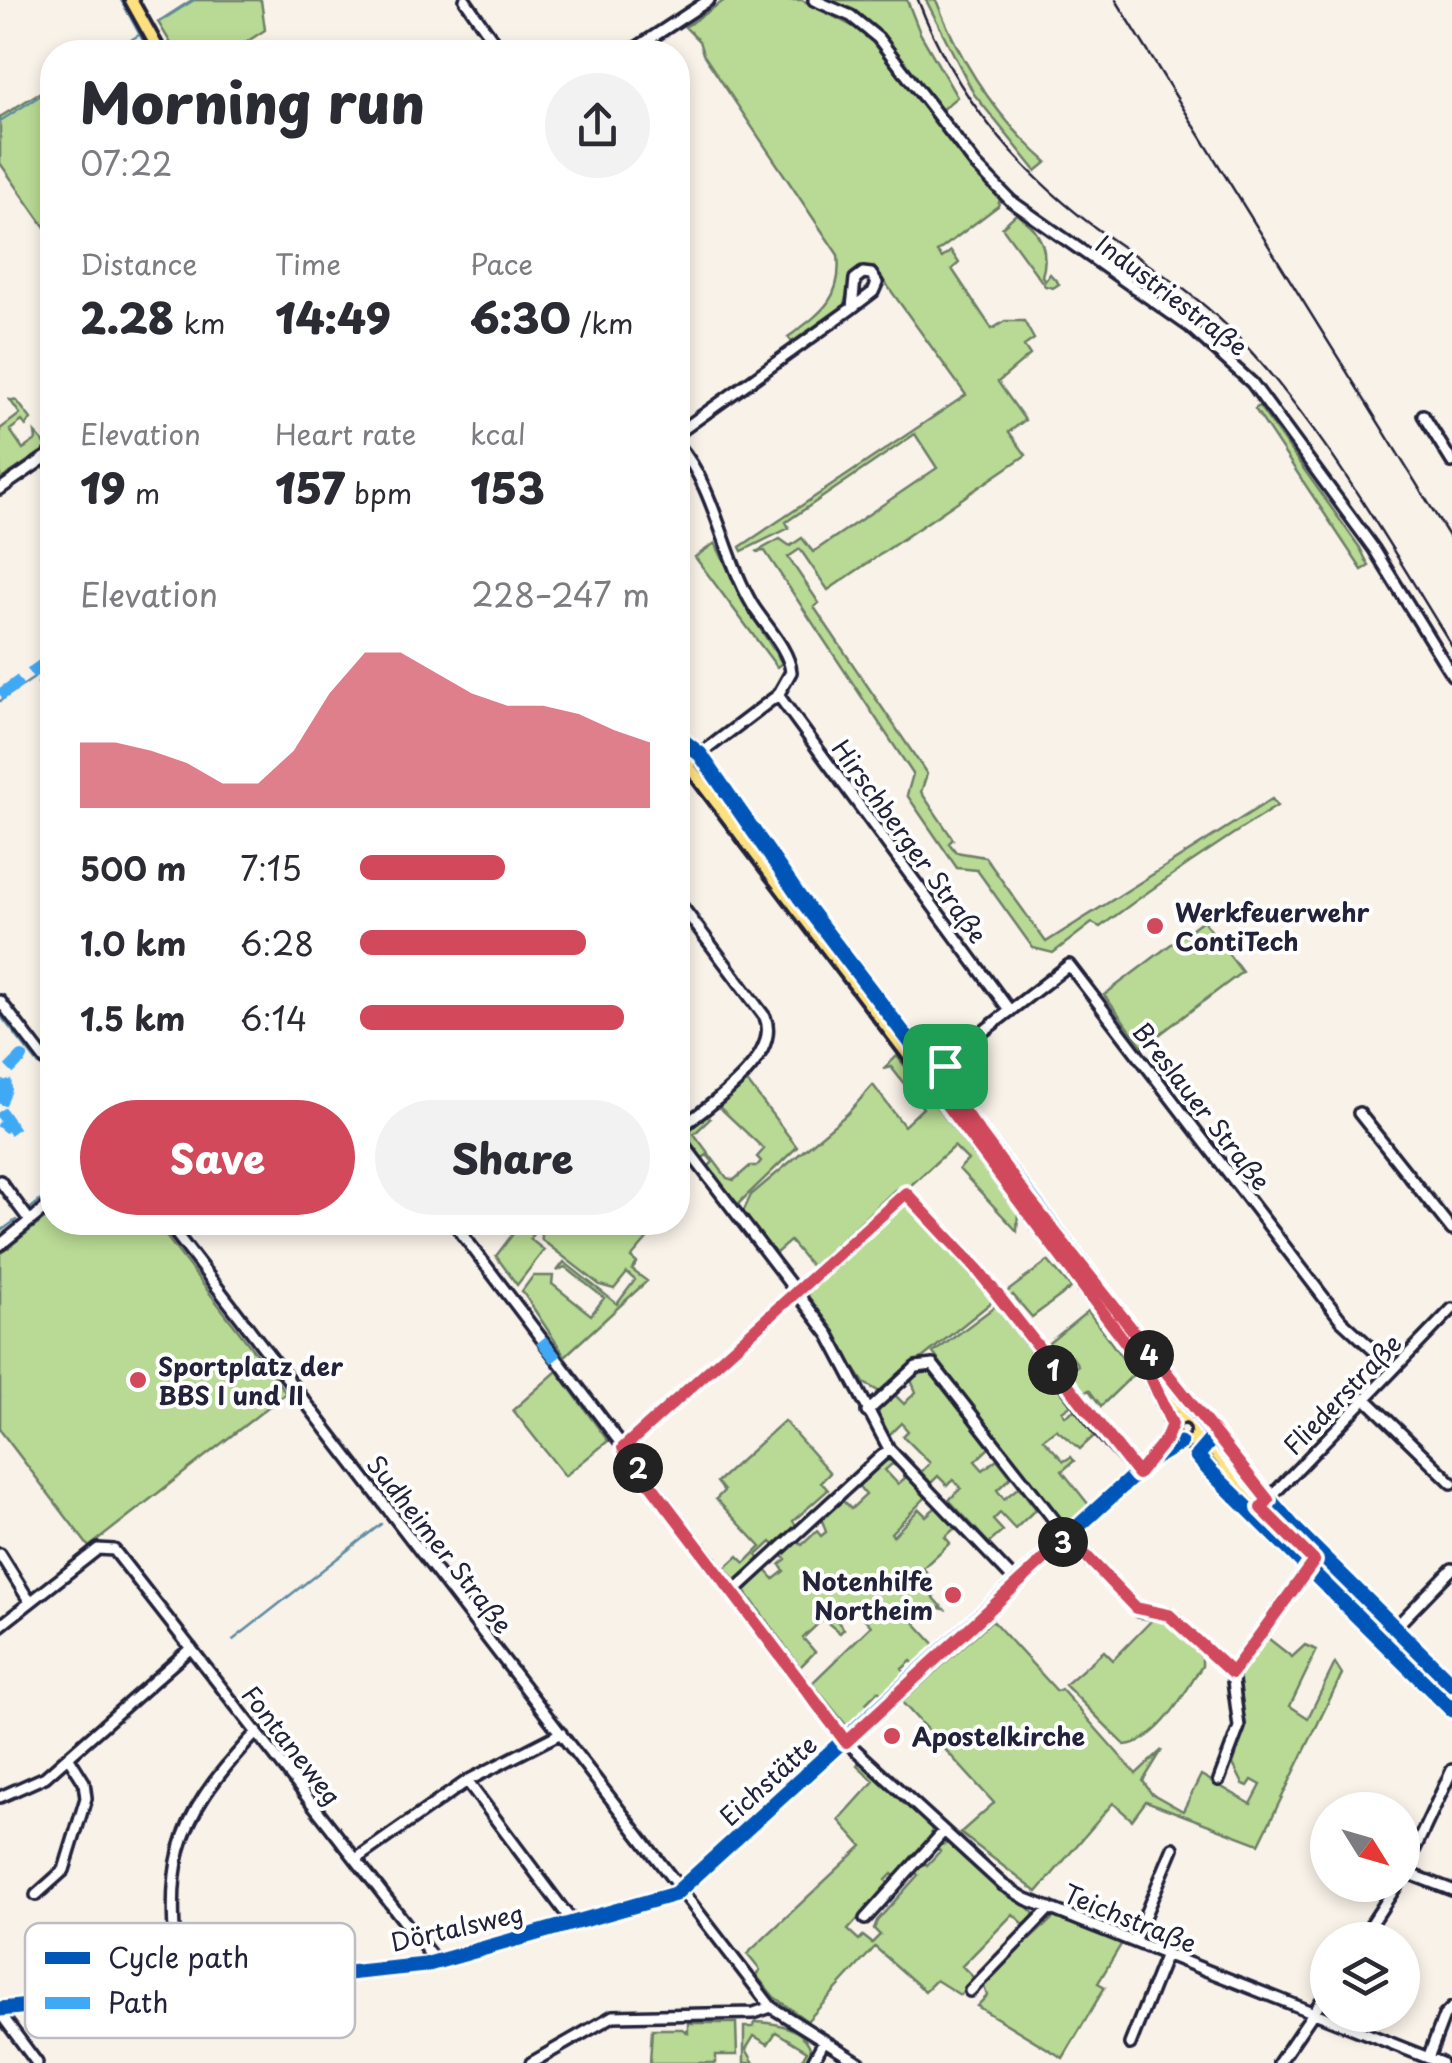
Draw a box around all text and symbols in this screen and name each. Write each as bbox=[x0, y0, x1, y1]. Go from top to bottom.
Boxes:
text: Morning run bbox=[80, 60, 425, 143]
button: share bbox=[545, 73, 650, 178]
text: 07:22 bbox=[80, 139, 172, 187]
street label: Industriestraße bbox=[1088, 225, 1256, 365]
text: Distance bbox=[80, 242, 198, 285]
text: Time bbox=[275, 242, 341, 285]
text: Pace bbox=[470, 242, 533, 285]
text: 2.28 bbox=[80, 285, 174, 348]
text: 14:49 bbox=[275, 285, 391, 348]
text: 6:30 bbox=[470, 285, 571, 348]
text: km bbox=[174, 301, 226, 344]
text: /km bbox=[571, 301, 633, 344]
text: Elevation bbox=[80, 412, 201, 455]
text: Heart rate bbox=[275, 412, 416, 455]
text: kcal bbox=[470, 412, 526, 455]
text: 19 bbox=[80, 455, 126, 518]
text: 157 bbox=[275, 455, 345, 518]
text: 153 bbox=[470, 455, 545, 518]
text: m bbox=[126, 471, 160, 514]
text: bpm bbox=[345, 471, 412, 514]
text: Elevation bbox=[80, 570, 218, 618]
text: 228–247 m bbox=[471, 570, 650, 618]
street label: Hirschberger Straße bbox=[823, 731, 997, 951]
text: 500 m bbox=[80, 844, 186, 892]
text: 7:15 bbox=[240, 844, 302, 892]
place label: Werkfeuerwehr ContiTech bbox=[1175, 893, 1370, 960]
marker: Werkfeuerwehr ContiTech bbox=[1144, 915, 1166, 937]
text: 1.0 km bbox=[80, 919, 186, 967]
text: 6:28 bbox=[240, 919, 314, 967]
text: 1.5 km bbox=[80, 994, 185, 1042]
text: 6:14 bbox=[240, 994, 307, 1042]
street label: Breslauer Straße bbox=[1124, 1014, 1280, 1198]
pin bbox=[903, 1024, 988, 1109]
icon: arrive bbox=[918, 1039, 973, 1094]
button: Save bbox=[80, 1100, 355, 1215]
button: Share bbox=[375, 1100, 650, 1215]
street label: Fliederstraße bbox=[1274, 1325, 1410, 1463]
pin: 4 bbox=[1124, 1330, 1174, 1380]
text: 4 bbox=[1139, 1333, 1159, 1376]
pin: 1 bbox=[1028, 1345, 1078, 1395]
place label: Sportplatz der BBS I und II bbox=[158, 1347, 344, 1414]
text: 1 bbox=[1046, 1348, 1060, 1391]
marker: Sportplatz der BBS I und II bbox=[127, 1369, 149, 1391]
pin: 2 bbox=[613, 1443, 663, 1493]
text: 2 bbox=[628, 1446, 648, 1489]
street label: Sudheimer Straße bbox=[358, 1447, 522, 1641]
pin: 3 bbox=[1038, 1517, 1088, 1567]
text: 3 bbox=[1054, 1520, 1072, 1563]
place label: Notenhilfe Northeim bbox=[802, 1562, 933, 1629]
marker: Notenhilfe Northeim bbox=[942, 1584, 964, 1606]
street label: Fontaneweg bbox=[233, 1677, 351, 1813]
place label: Apostelkirche bbox=[912, 1717, 1086, 1755]
marker: Apostelkirche bbox=[881, 1725, 903, 1747]
street label: Eichstätte bbox=[711, 1726, 825, 1834]
north arrow bbox=[1310, 1792, 1420, 1902]
map controls bbox=[1310, 1792, 1420, 2032]
street label: Teichstraße bbox=[1058, 1874, 1202, 1962]
street label: Dörtalsweg bbox=[387, 1893, 527, 1961]
button: layers bbox=[1310, 1922, 1420, 2032]
legend bbox=[25, 1923, 355, 2038]
text: Cycle path bbox=[108, 1935, 249, 1978]
text: Path bbox=[108, 1980, 168, 2023]

